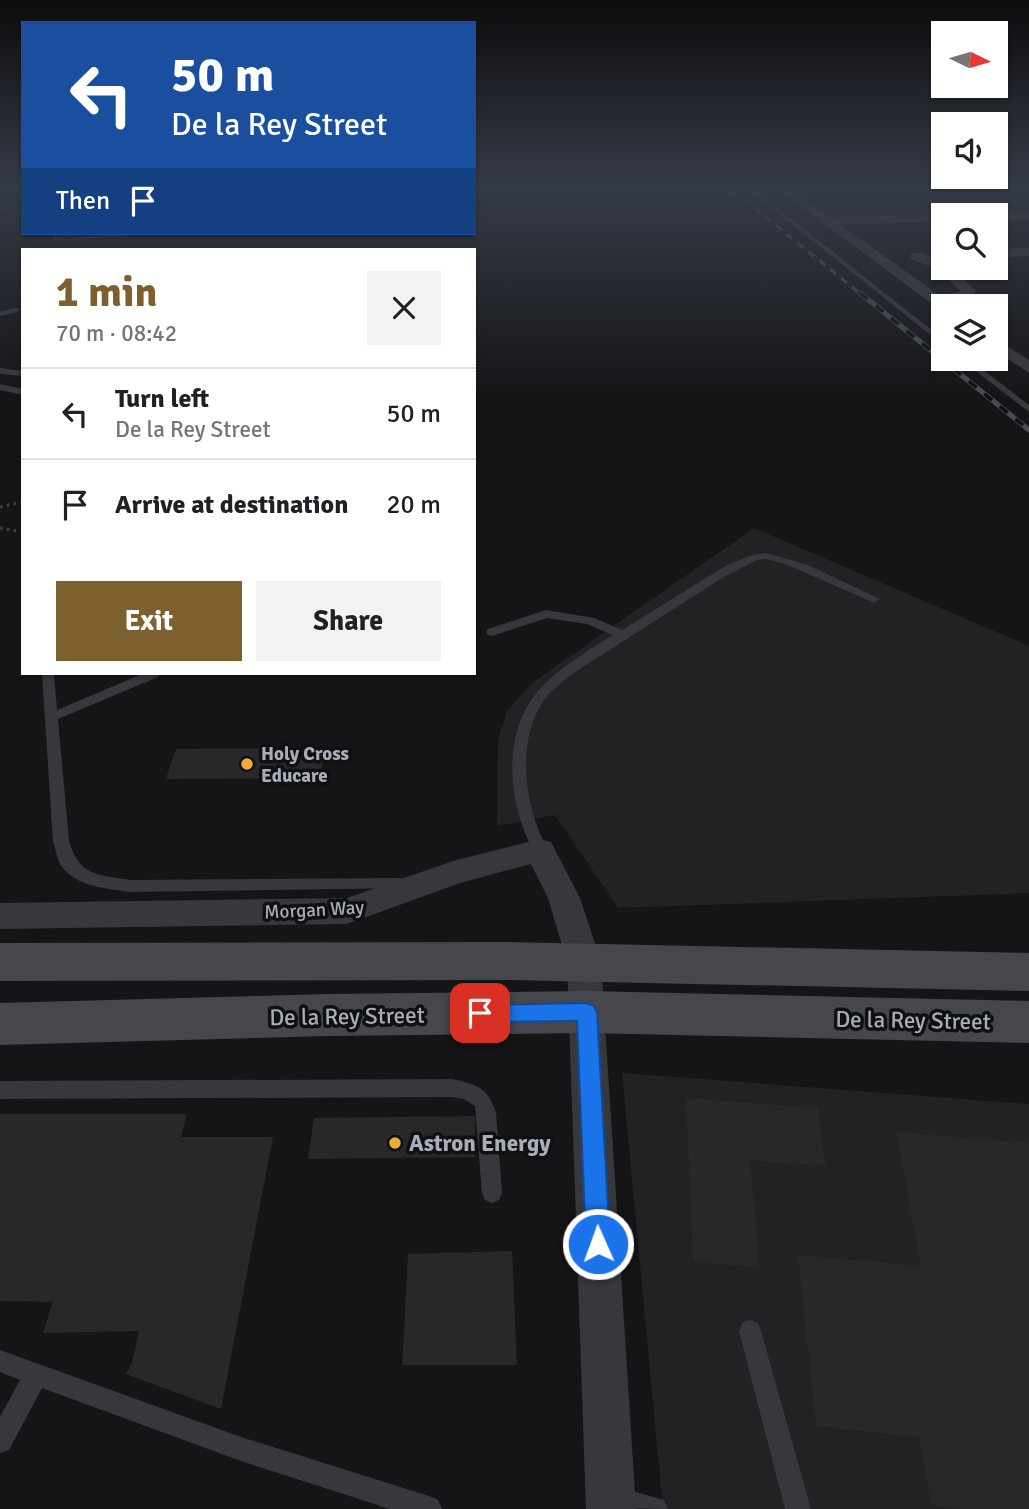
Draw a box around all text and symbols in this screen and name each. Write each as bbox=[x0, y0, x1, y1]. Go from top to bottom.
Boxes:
north arrow bbox=[931, 21, 1008, 98]
map controls bbox=[931, 21, 1008, 371]
text: 50 m bbox=[171, 45, 274, 105]
icon: left bbox=[56, 49, 147, 140]
text: De la Rey Street bbox=[171, 105, 387, 144]
button: sound bbox=[931, 112, 1008, 189]
icon: arrive bbox=[124, 182, 162, 220]
text: Then bbox=[56, 185, 110, 217]
button: search bbox=[931, 203, 1008, 280]
text: 1 min bbox=[56, 267, 157, 318]
button: close bbox=[367, 271, 441, 345]
button: layers bbox=[931, 294, 1008, 371]
text: 70 m · 08:42 bbox=[56, 319, 177, 348]
text: Turn left bbox=[115, 383, 209, 415]
icon: left bbox=[56, 395, 94, 433]
text: 50 m bbox=[386, 398, 441, 430]
text: De la Rey Street bbox=[115, 415, 270, 444]
icon: arrive bbox=[56, 486, 94, 524]
text: Arrive at destination bbox=[115, 489, 348, 521]
text: 20 m bbox=[386, 489, 441, 521]
button: Exit bbox=[56, 581, 242, 661]
button: Share bbox=[256, 581, 441, 661]
place label: Holy Cross Educare bbox=[261, 742, 349, 788]
marker: Holy Cross Educare bbox=[239, 756, 255, 772]
street label: Morgan Way bbox=[264, 895, 365, 925]
pin bbox=[450, 983, 510, 1043]
icon: arrive bbox=[461, 994, 499, 1032]
street label: De la Rey Street bbox=[269, 1001, 425, 1032]
street label: De la Rey Street bbox=[835, 1005, 991, 1036]
place label: Astron Energy bbox=[409, 1129, 551, 1158]
marker: Astron Energy bbox=[387, 1135, 403, 1151]
position arrow bbox=[561, 1207, 635, 1281]

